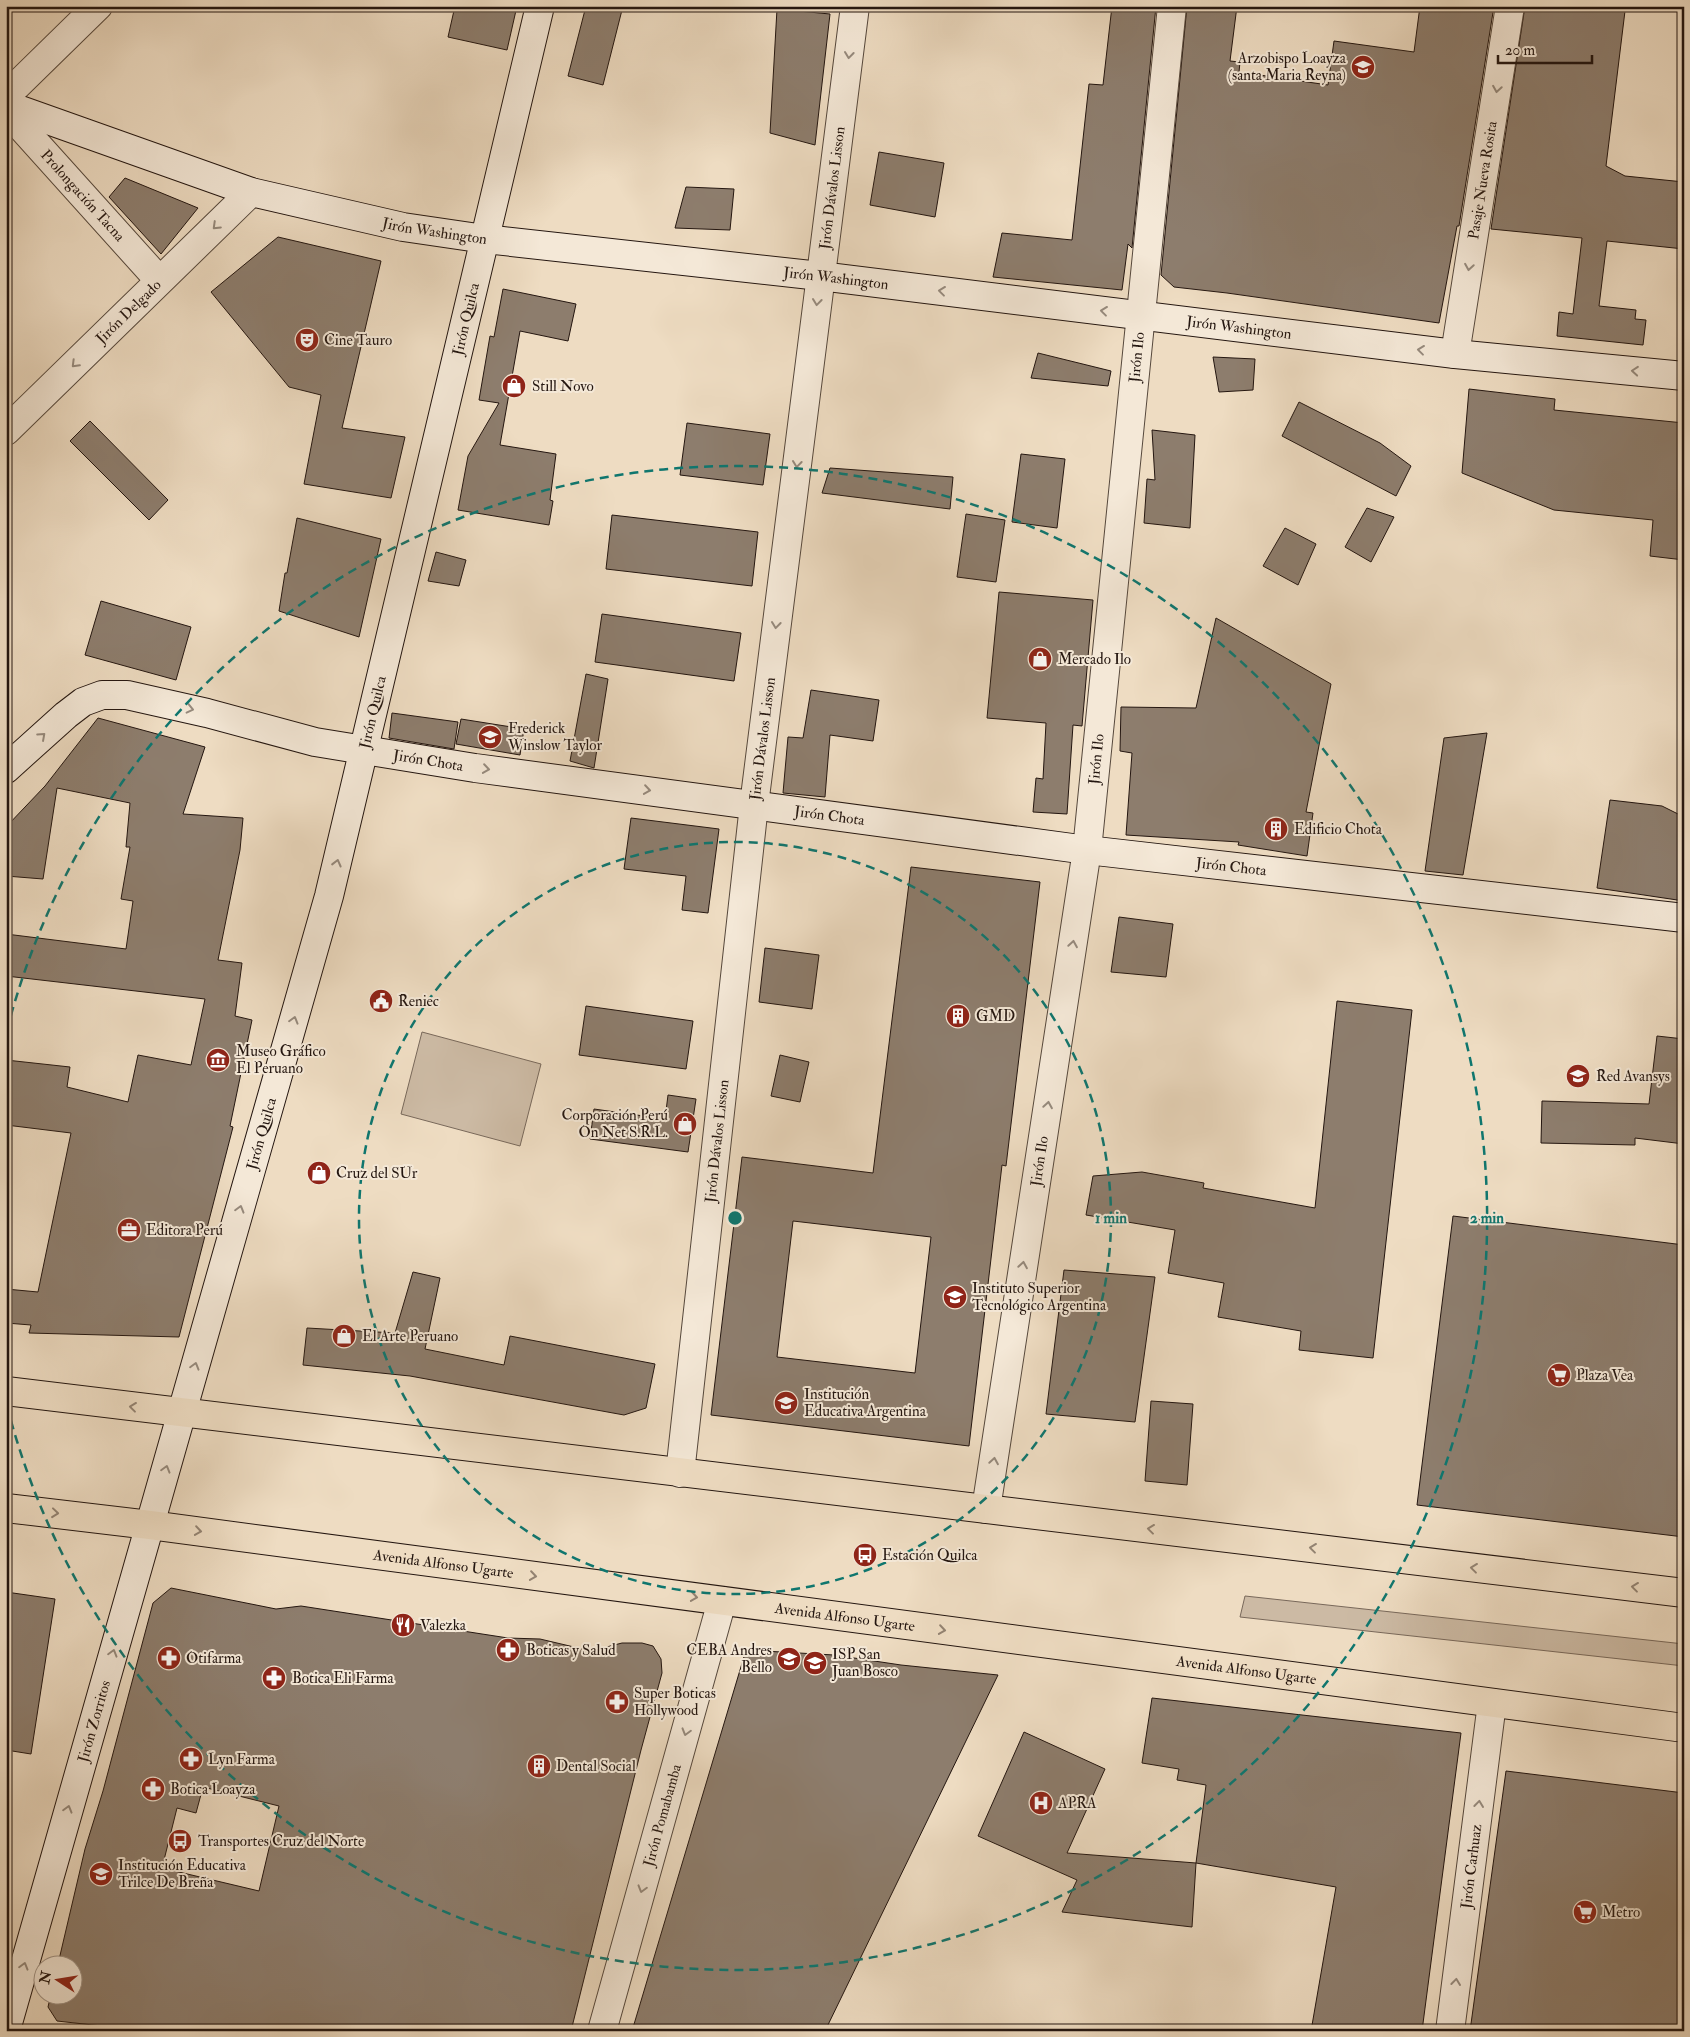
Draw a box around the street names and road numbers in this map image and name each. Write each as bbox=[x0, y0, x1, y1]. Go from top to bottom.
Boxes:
street label: Pasaje Nueva Rosita bbox=[1464, 119, 1502, 241]
street label: Jirón Dávalos Lisson bbox=[815, 125, 850, 252]
street label: Prolongación Tacna bbox=[36, 146, 129, 246]
street label: Jirón Washington bbox=[379, 213, 489, 249]
street label: Jirón Washington bbox=[781, 263, 890, 294]
street label: Jirón Delgado bbox=[91, 276, 166, 350]
street label: Jirón Quilca bbox=[448, 280, 484, 359]
street label: Jirón Washington bbox=[1184, 312, 1293, 344]
street label: Jirón Ilo bbox=[1125, 331, 1149, 385]
street label: Jirón Quilca bbox=[355, 673, 391, 752]
street label: Jirón Dávalos Lisson bbox=[746, 676, 780, 802]
street label: Jirón Ilo bbox=[1085, 733, 1109, 786]
street label: Jirón Chota bbox=[391, 746, 466, 776]
street label: Jirón Chota bbox=[792, 802, 867, 830]
street label: Jirón Chota bbox=[1194, 853, 1268, 880]
street label: Jirón Dávalos Lisson bbox=[701, 1078, 734, 1205]
street label: Jirón Quilca bbox=[242, 1095, 281, 1173]
street label: Jirón Ilo bbox=[1026, 1135, 1053, 1189]
street label: Avenida Alfonso Ugarte bbox=[371, 1546, 515, 1583]
street label: Avenida Alfonso Ugarte bbox=[773, 1599, 916, 1636]
street label: Avenida Alfonso Ugarte bbox=[1174, 1652, 1318, 1689]
street label: Jirón Zorritos bbox=[73, 1678, 115, 1766]
street label: Jirón Pomabamba bbox=[639, 1761, 686, 1870]
street label: Jirón Carhuaz bbox=[1457, 1823, 1486, 1911]

